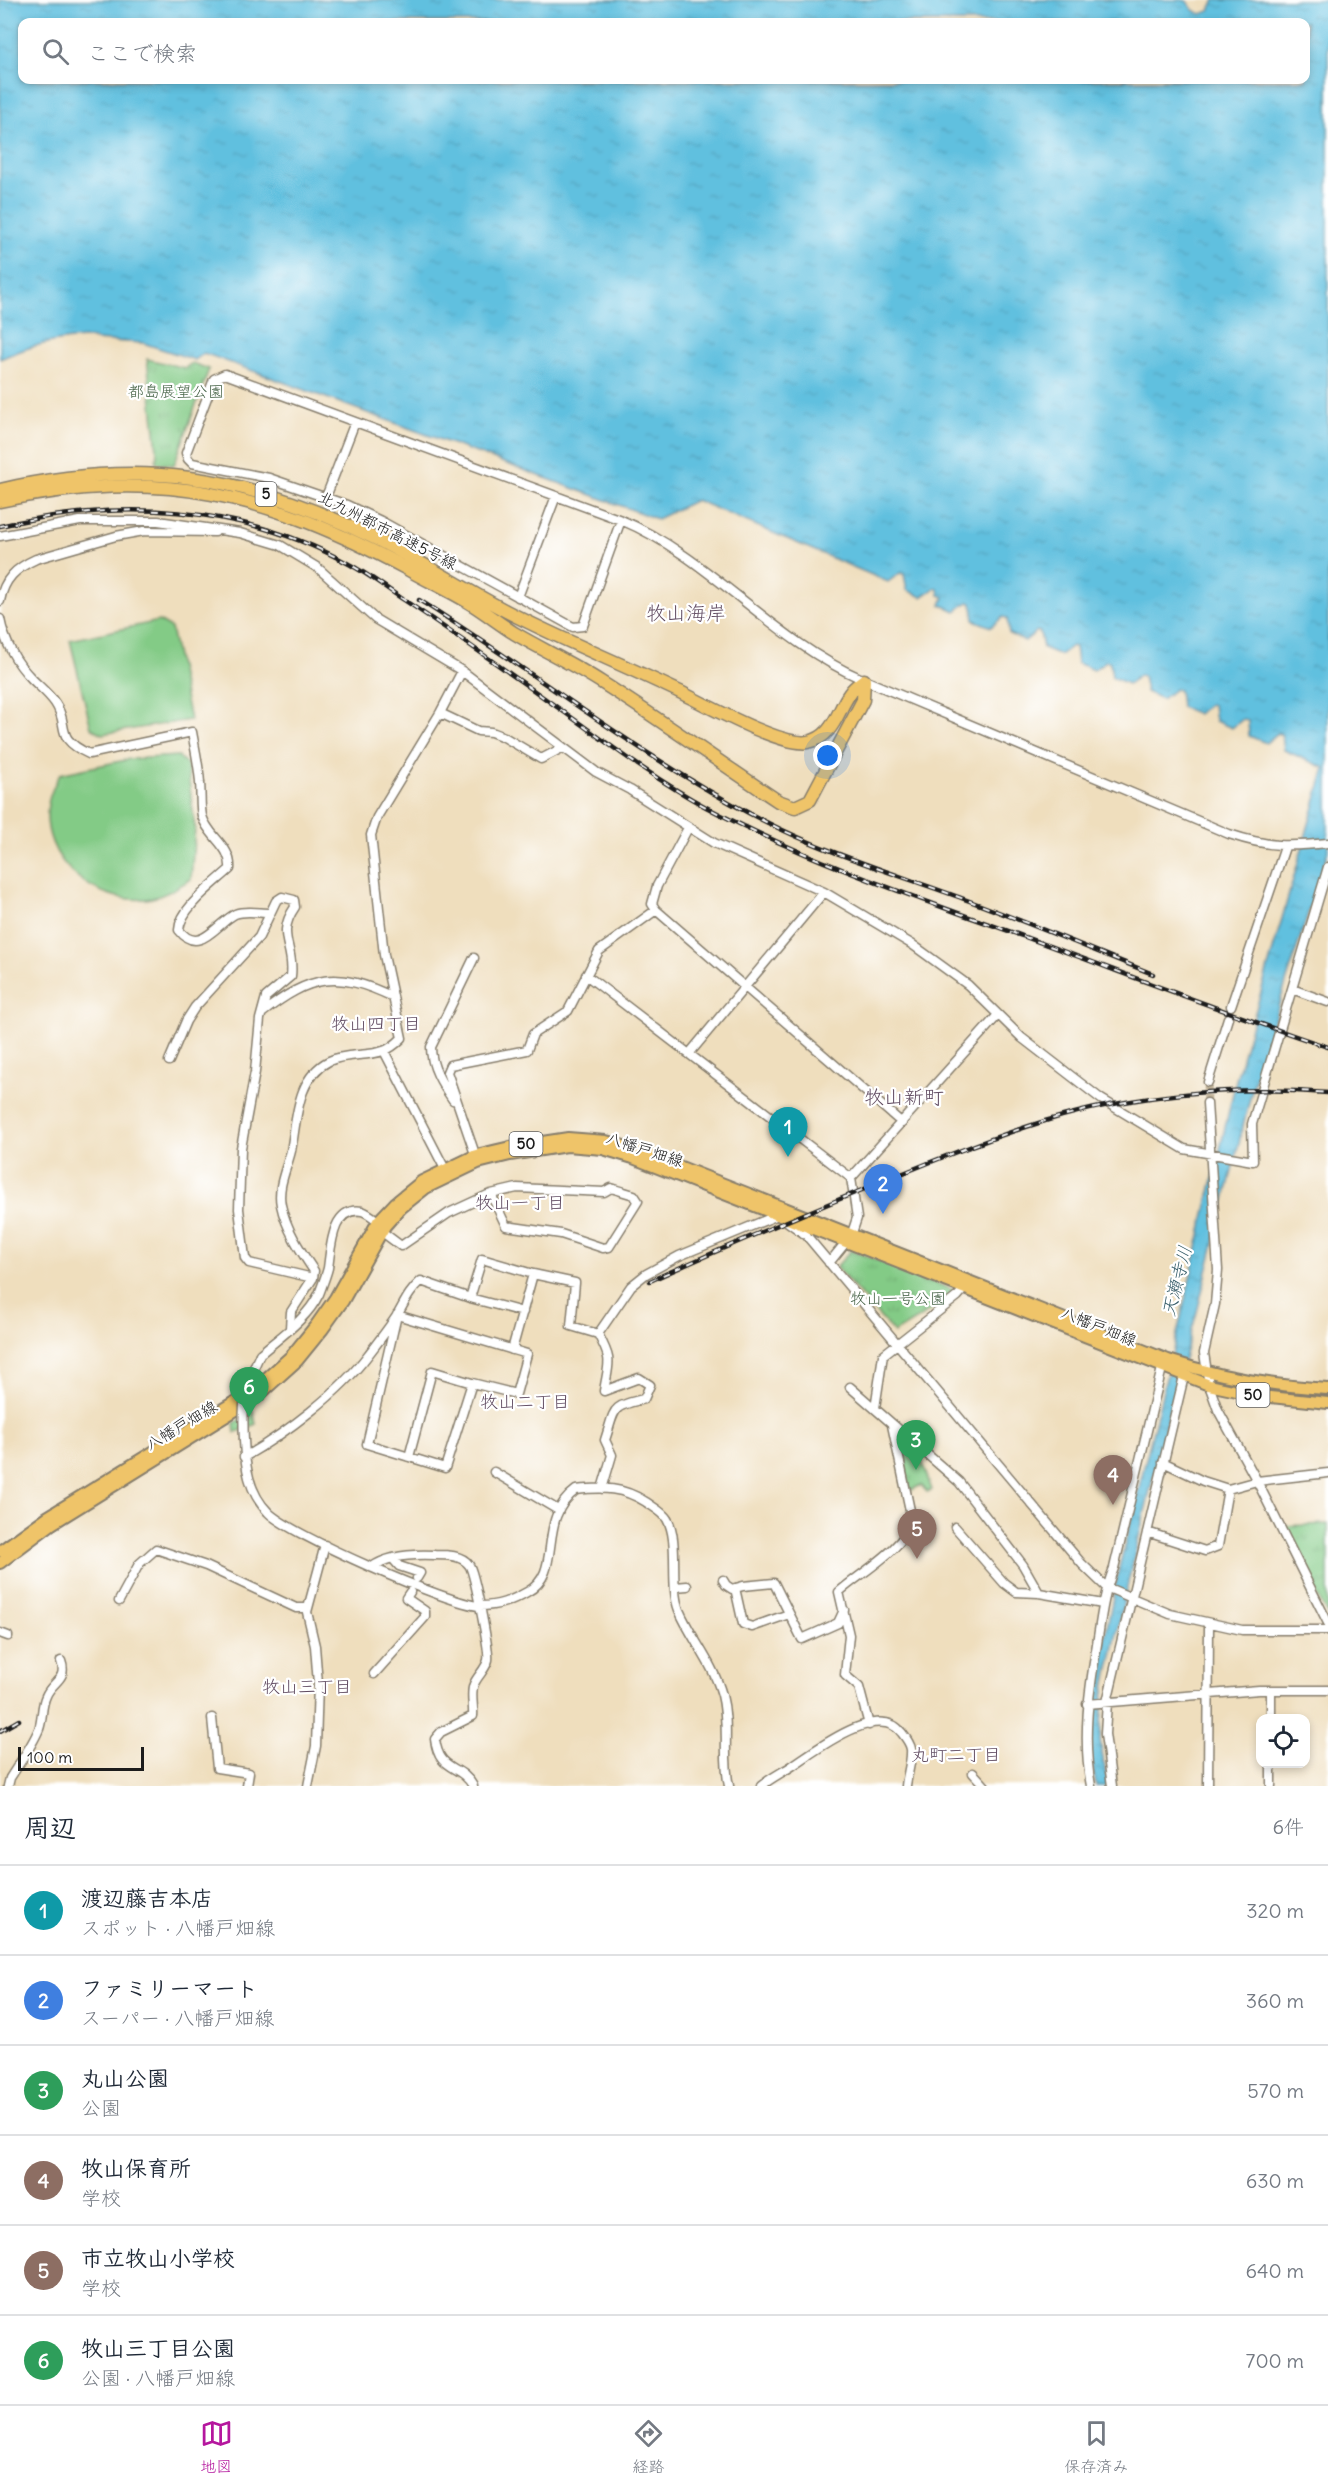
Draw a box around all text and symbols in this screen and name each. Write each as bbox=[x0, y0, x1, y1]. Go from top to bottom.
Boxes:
search box bbox=[18, 18, 1310, 84]
icon: search bbox=[39, 35, 72, 68]
text: ここで検索 bbox=[87, 39, 197, 67]
park label: 都島展望公園 bbox=[128, 381, 224, 401]
road number: 5 bbox=[256, 482, 276, 506]
street label: 北九州都市高速5号線 bbox=[315, 486, 461, 574]
district label: 牧山海岸 bbox=[646, 600, 726, 625]
your location bbox=[813, 741, 842, 770]
district label: 牧山四丁目 bbox=[331, 1012, 421, 1035]
district label: 牧山新町 bbox=[864, 1084, 944, 1109]
pin: 1 bbox=[768, 1108, 808, 1157]
street label: 八幡戸畑線 bbox=[604, 1127, 686, 1171]
road number: 50 bbox=[510, 1132, 542, 1156]
pin: 2 bbox=[864, 1164, 902, 1214]
district label: 牧山一丁目 bbox=[475, 1191, 565, 1214]
water label: 天瀬寺川 bbox=[1157, 1243, 1196, 1319]
park label: 牧山一号公園 bbox=[850, 1288, 946, 1308]
street label: 八幡戸畑線 bbox=[1058, 1302, 1140, 1350]
pin: 6 bbox=[230, 1368, 268, 1417]
road number: 50 bbox=[1236, 1383, 1270, 1407]
district label: 牧山二丁目 bbox=[480, 1390, 570, 1413]
street label: 八幡戸畑線 bbox=[142, 1396, 220, 1454]
pin: 3 bbox=[896, 1420, 936, 1470]
pin: 4 bbox=[1094, 1456, 1132, 1505]
pin: 5 bbox=[898, 1510, 936, 1559]
district label: 牧山三丁目 bbox=[262, 1675, 352, 1698]
map controls bbox=[1256, 1714, 1310, 1768]
button: locate bbox=[1256, 1714, 1310, 1768]
district label: 丸町二丁目 bbox=[911, 1743, 1001, 1766]
scale bar bbox=[18, 1744, 144, 1772]
text: 100 m bbox=[27, 1747, 72, 1767]
text: 周辺 bbox=[24, 1811, 76, 1844]
text: 6件 bbox=[1272, 1814, 1304, 1839]
text: 渡辺藤吉本店 bbox=[81, 1884, 213, 1912]
text: 1 bbox=[40, 1898, 47, 1923]
text: 320 m bbox=[1246, 1898, 1304, 1923]
text: スポット · 八幡戸畑線 bbox=[81, 1915, 275, 1940]
text: ファミリーマート bbox=[81, 1974, 258, 2002]
text: 2 bbox=[38, 1988, 49, 2013]
text: 360 m bbox=[1246, 1988, 1304, 2013]
text: スーパー · 八幡戸畑線 bbox=[81, 2005, 274, 2030]
text: 丸山公園 bbox=[81, 2064, 169, 2092]
text: 3 bbox=[38, 2078, 49, 2103]
text: 570 m bbox=[1247, 2078, 1304, 2103]
text: 公園 bbox=[81, 2095, 121, 2120]
text: 牧山保育所 bbox=[81, 2154, 191, 2182]
text: 4 bbox=[38, 2168, 49, 2193]
text: 630 m bbox=[1246, 2168, 1304, 2193]
text: 学校 bbox=[81, 2185, 121, 2210]
text: 市立牧山小学校 bbox=[81, 2244, 235, 2272]
text: 5 bbox=[38, 2258, 49, 2283]
text: 640 m bbox=[1245, 2258, 1304, 2283]
text: 学校 bbox=[81, 2275, 121, 2300]
text: 牧山三丁目公園 bbox=[81, 2334, 235, 2362]
text: 6 bbox=[38, 2348, 49, 2373]
text: 700 m bbox=[1246, 2348, 1304, 2373]
text: 公園 · 八幡戸畑線 bbox=[81, 2365, 235, 2390]
tab: 地図 bbox=[200, 2417, 233, 2477]
tab: 経路 bbox=[632, 2417, 665, 2477]
tab: 保存済み bbox=[1064, 2417, 1128, 2477]

